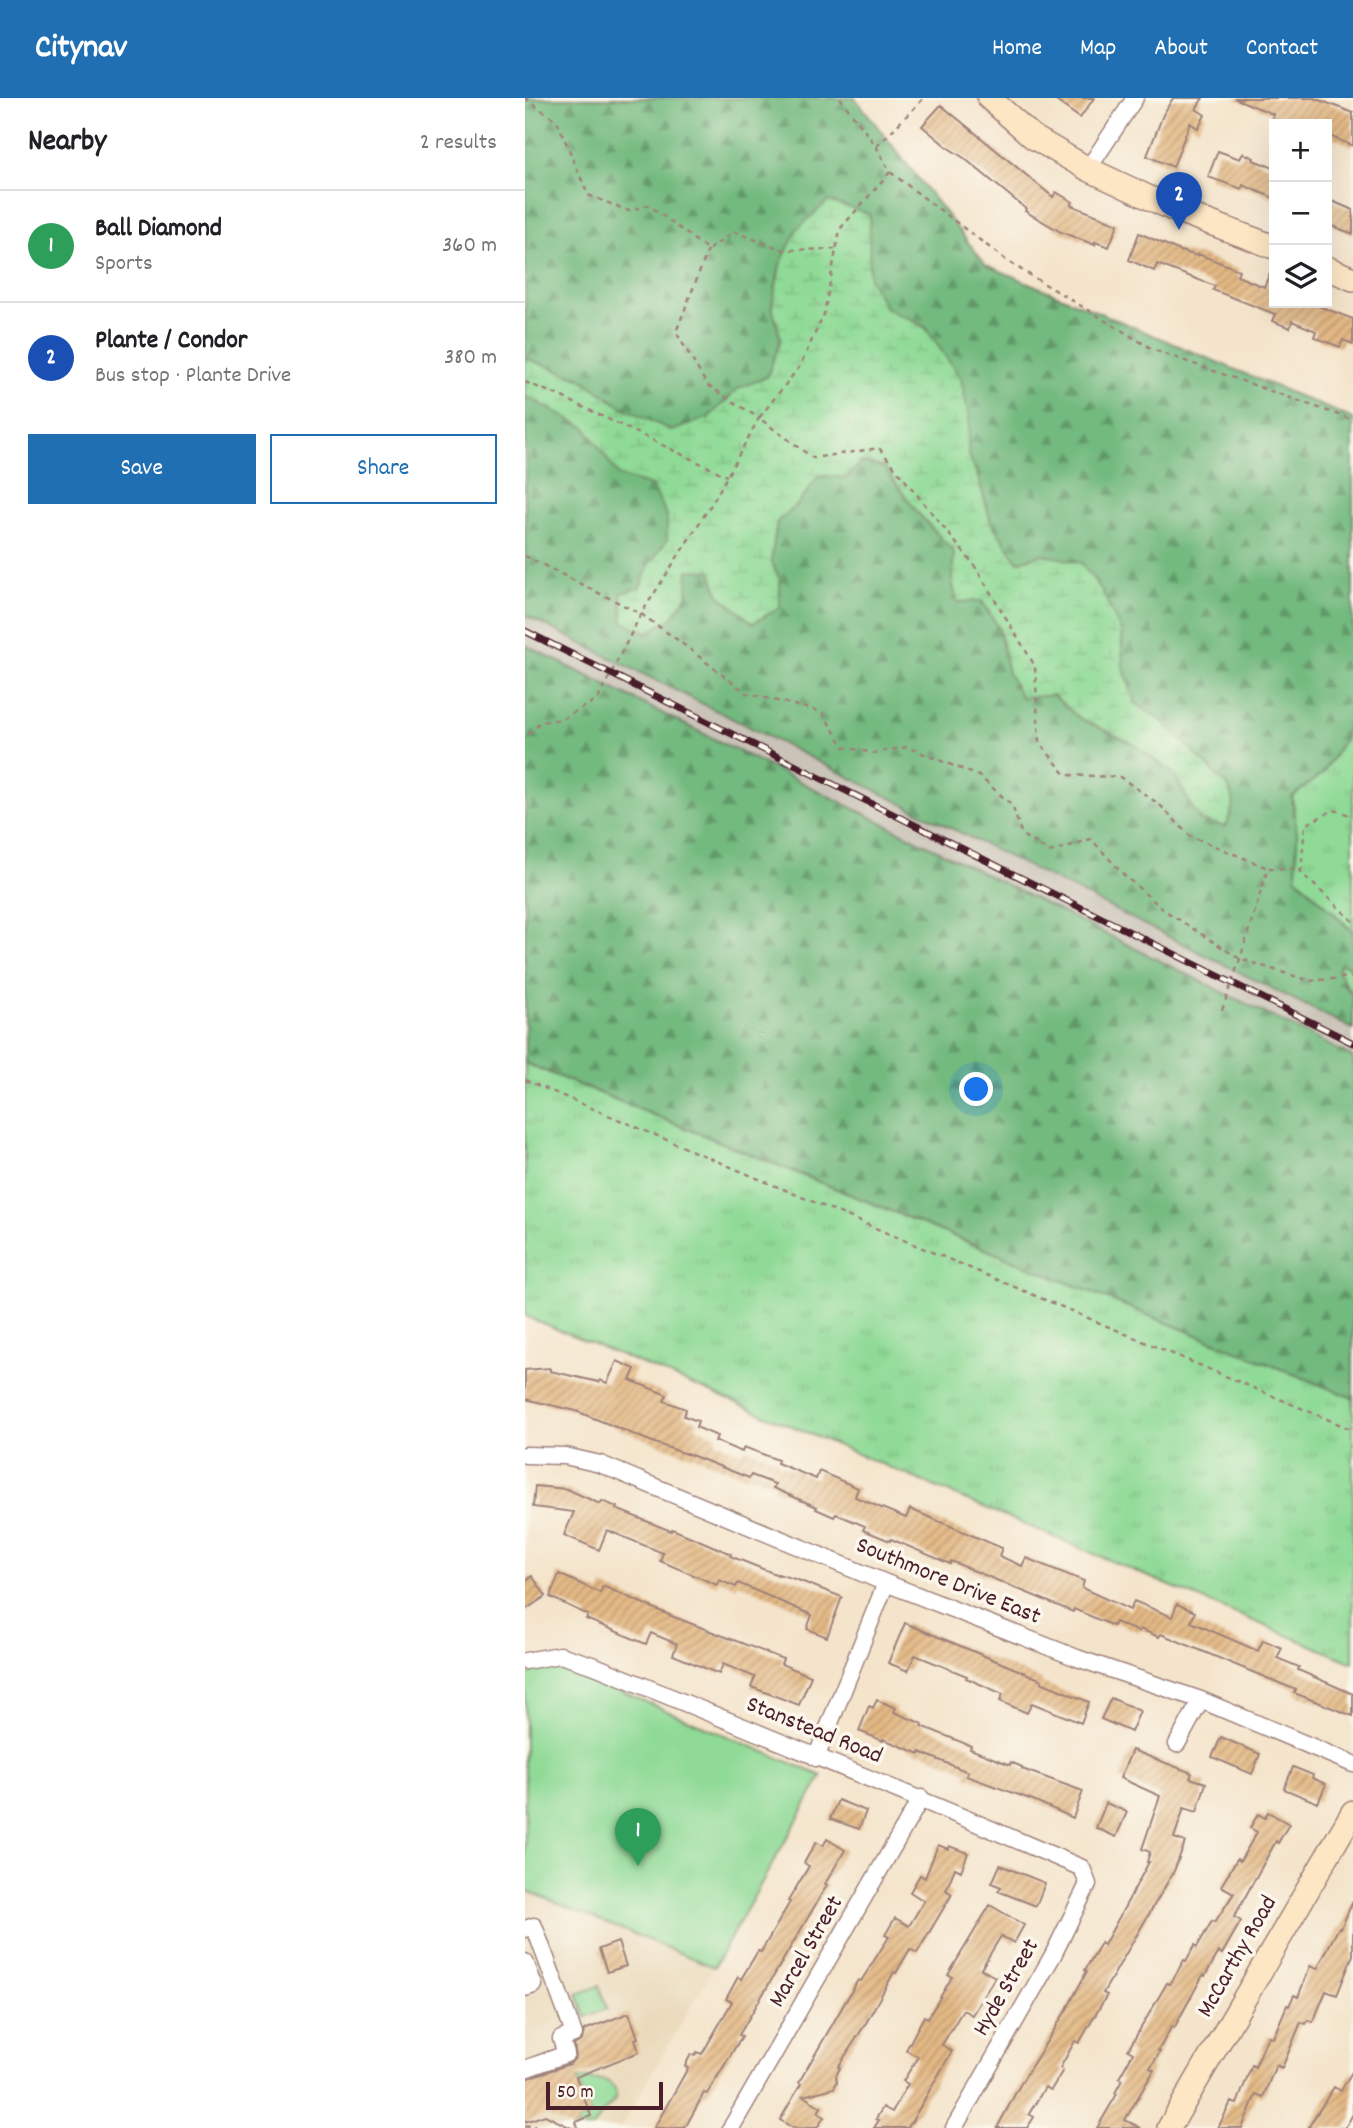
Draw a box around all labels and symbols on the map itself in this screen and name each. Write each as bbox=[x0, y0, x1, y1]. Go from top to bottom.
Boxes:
pin: 2 bbox=[1156, 172, 1202, 230]
your location bbox=[959, 1072, 993, 1106]
street label: Southmore Drive East bbox=[851, 1529, 1046, 1635]
street label: Stanstead Road bbox=[741, 1688, 887, 1774]
pin: 1 bbox=[615, 1808, 661, 1866]
street label: Marcel Street bbox=[761, 1890, 853, 2014]
street label: McCarthy Road bbox=[1189, 1890, 1287, 2024]
street label: Hyde Street bbox=[965, 1933, 1049, 2043]
scale bar bbox=[546, 2079, 663, 2111]

